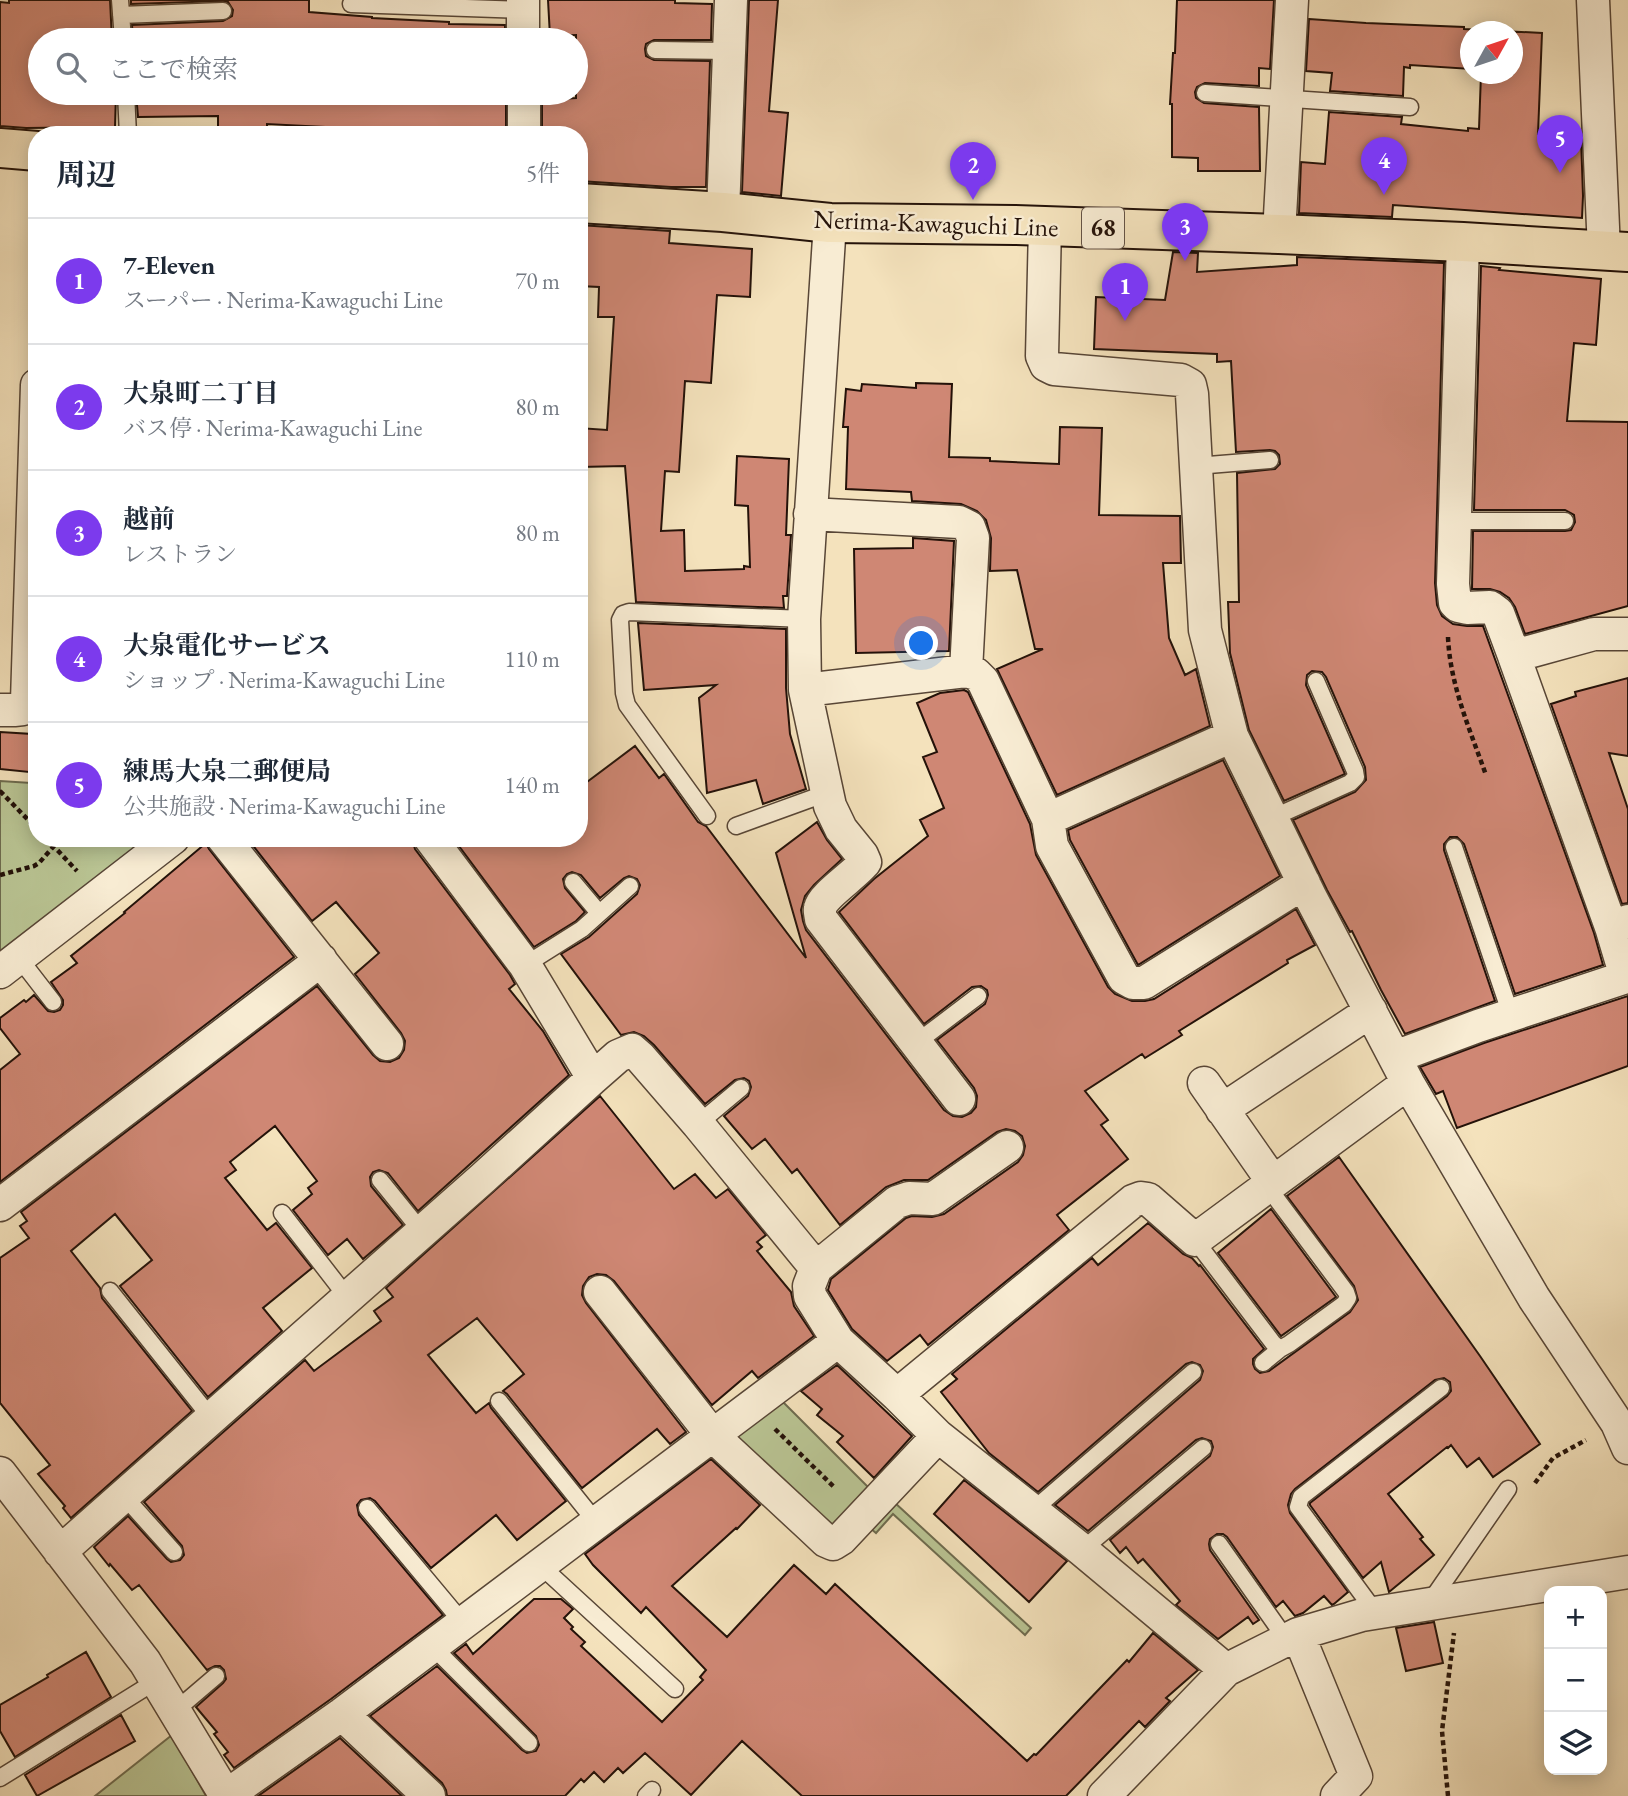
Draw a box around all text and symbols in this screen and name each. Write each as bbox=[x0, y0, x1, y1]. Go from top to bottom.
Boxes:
north arrow bbox=[1460, 21, 1523, 84]
search box bbox=[28, 28, 588, 105]
icon: search bbox=[52, 48, 90, 86]
text: ここで検索 bbox=[108, 52, 238, 86]
pin: 5 bbox=[1537, 115, 1583, 173]
pin: 4 bbox=[1361, 137, 1407, 195]
pin: 2 bbox=[950, 142, 996, 200]
text: 周辺 bbox=[56, 155, 116, 194]
text: 5件 bbox=[526, 158, 560, 188]
street label: Nerima-Kawaguchi Line bbox=[813, 202, 1059, 244]
pin: 3 bbox=[1162, 203, 1208, 261]
road number: 68 bbox=[1082, 208, 1124, 248]
text: 7-Eleven bbox=[123, 248, 215, 282]
pin: 1 bbox=[1102, 263, 1148, 321]
text: 1 bbox=[73, 266, 85, 296]
text: 70 m bbox=[515, 266, 560, 296]
text: スーパー · Nerima-Kawaguchi Line bbox=[123, 285, 443, 315]
text: 大泉町二丁目 bbox=[123, 376, 279, 410]
text: 2 bbox=[73, 392, 85, 422]
text: 80 m bbox=[515, 392, 560, 422]
text: バス停 · Nerima-Kawaguchi Line bbox=[123, 413, 422, 443]
text: 越前 bbox=[123, 502, 175, 536]
text: 3 bbox=[73, 518, 85, 548]
text: 80 m bbox=[515, 518, 560, 548]
text: レストラン bbox=[123, 539, 237, 569]
your location bbox=[904, 626, 938, 660]
text: 大泉電化サービス bbox=[123, 628, 331, 662]
text: 4 bbox=[73, 644, 85, 674]
text: 110 m bbox=[504, 644, 560, 674]
text: ショップ · Nerima-Kawaguchi Line bbox=[123, 665, 445, 695]
text: 練馬大泉二郵便局 bbox=[123, 754, 331, 788]
text: 5 bbox=[73, 770, 85, 800]
text: 140 m bbox=[504, 770, 560, 800]
text: 公共施設 · Nerima-Kawaguchi Line bbox=[123, 791, 445, 821]
map controls bbox=[1544, 1586, 1607, 1775]
button: + bbox=[1544, 1586, 1607, 1649]
button: − bbox=[1544, 1649, 1607, 1712]
button: layers bbox=[1544, 1712, 1607, 1775]

